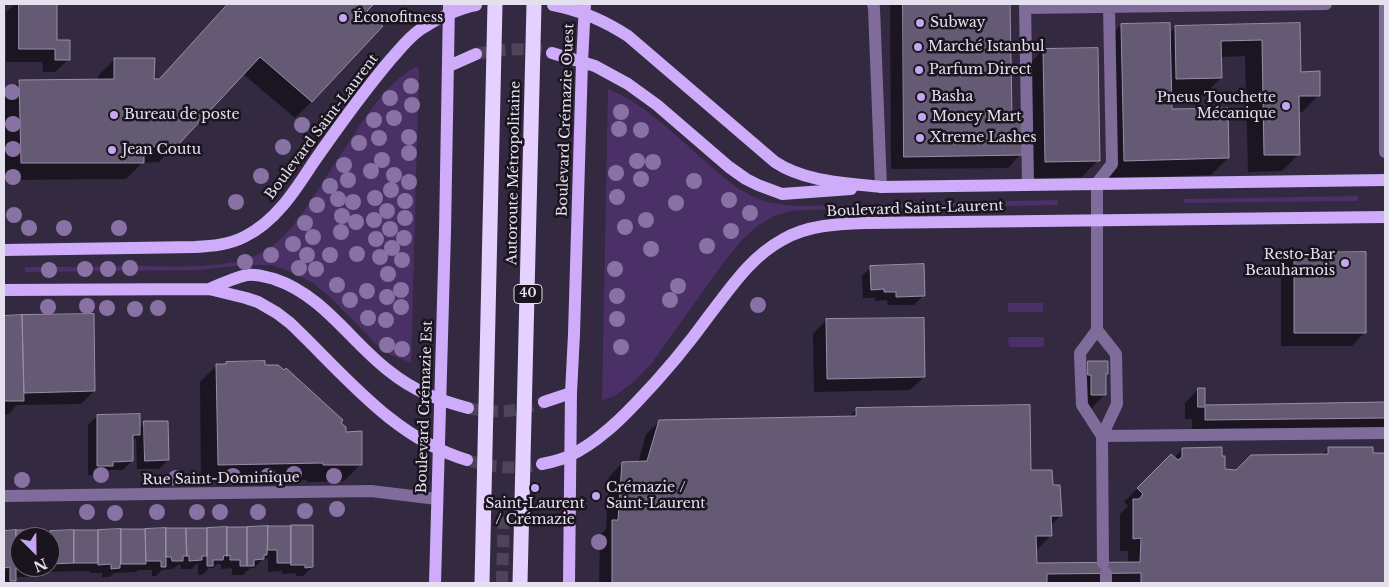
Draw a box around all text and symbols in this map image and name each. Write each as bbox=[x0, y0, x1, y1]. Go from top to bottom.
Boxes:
place label: Éconofitness bbox=[353, 10, 443, 26]
marker: Éconofitness bbox=[337, 12, 349, 24]
place label: Subway bbox=[930, 15, 986, 31]
marker: Subway bbox=[914, 17, 926, 29]
street label: Boulevard Crémazie Ouest bbox=[554, 23, 578, 217]
place label: Marché Istanbul bbox=[928, 39, 1045, 55]
marker: Marché Istanbul bbox=[912, 41, 924, 53]
street label: Boulevard Saint-Laurent bbox=[262, 51, 382, 203]
place label: Parfum Direct bbox=[929, 62, 1032, 78]
marker: Parfum Direct bbox=[913, 64, 925, 76]
street label: Autoroute Métropolitaine bbox=[504, 81, 524, 265]
place label: Basha bbox=[931, 89, 973, 105]
place label: Pneus Touchette Mécanique bbox=[1157, 90, 1276, 122]
marker: Basha bbox=[915, 91, 927, 103]
marker: Pneus Touchette Mécanique bbox=[1280, 100, 1292, 112]
place label: Bureau de poste bbox=[124, 107, 240, 123]
marker: Bureau de poste bbox=[108, 109, 120, 121]
place label: Money Mart bbox=[932, 109, 1021, 125]
marker: Money Mart bbox=[916, 111, 928, 123]
place label: Xtreme Lashes bbox=[930, 130, 1037, 146]
marker: Xtreme Lashes bbox=[914, 132, 926, 144]
place label: Jean Coutu bbox=[122, 142, 201, 158]
marker: Jean Coutu bbox=[106, 144, 118, 156]
street label: Boulevard Saint-Laurent bbox=[826, 198, 1004, 220]
place label: Resto-Bar Beauharnois bbox=[1245, 247, 1335, 280]
marker: Resto-Bar Beauharnois bbox=[1339, 257, 1351, 269]
road number: 40 bbox=[514, 284, 542, 304]
street label: Boulevard Crémazie Est bbox=[414, 320, 436, 494]
street label: Rue Saint-Dominique bbox=[142, 469, 300, 489]
place label: Crémazie / Saint-Laurent bbox=[606, 480, 706, 512]
marker: Saint-Laurent / Crémazie bbox=[529, 482, 541, 494]
marker: Crémazie / Saint-Laurent bbox=[590, 490, 602, 502]
place label: Saint-Laurent / Crémazie bbox=[485, 496, 585, 528]
north arrow bbox=[10, 527, 60, 577]
text: N bbox=[31, 554, 50, 576]

